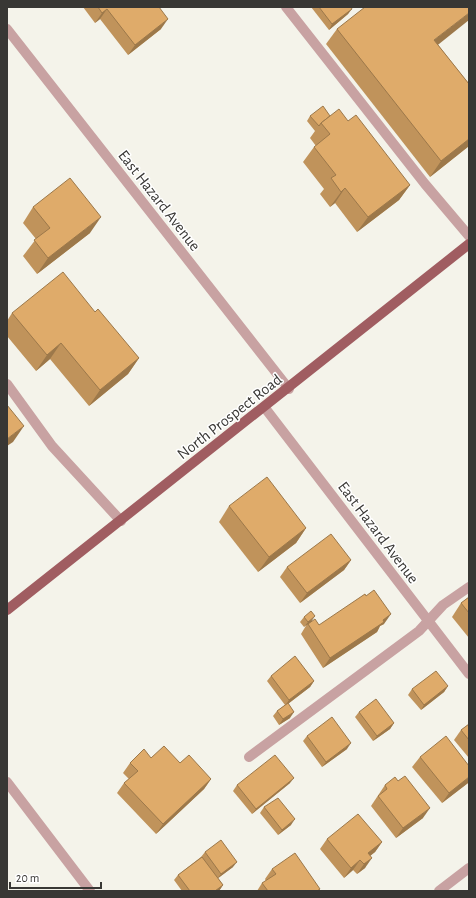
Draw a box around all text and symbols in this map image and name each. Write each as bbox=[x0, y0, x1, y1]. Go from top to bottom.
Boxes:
street label: East Hazard Avenue bbox=[115, 147, 203, 254]
street label: North Prospect Road bbox=[174, 371, 285, 462]
street label: East Hazard Avenue bbox=[335, 479, 422, 587]
scale bar bbox=[10, 864, 101, 890]
text: 20 m bbox=[16, 872, 39, 884]

